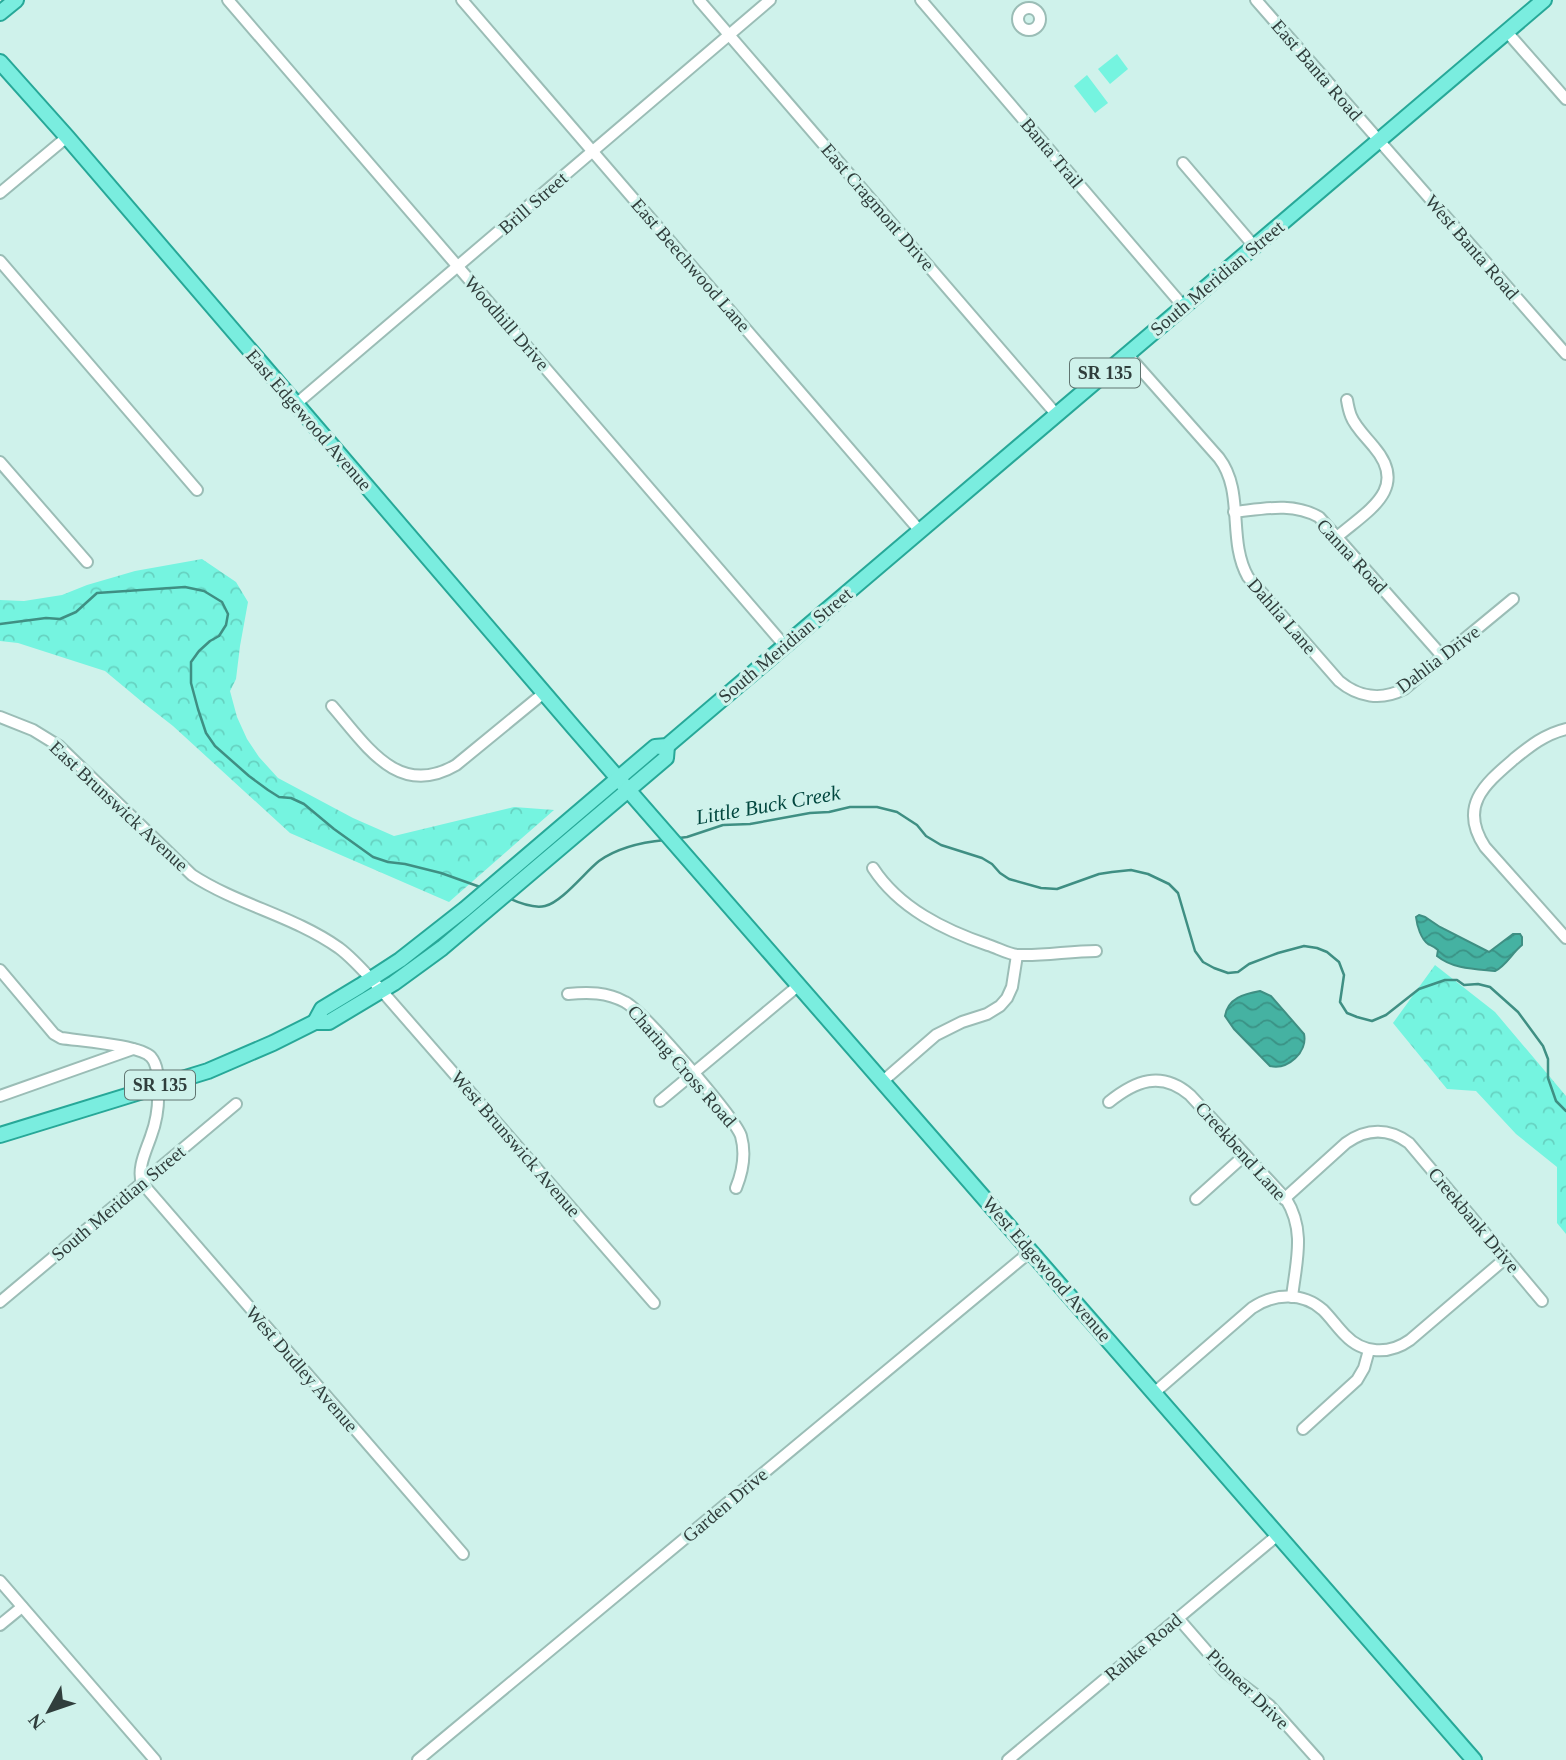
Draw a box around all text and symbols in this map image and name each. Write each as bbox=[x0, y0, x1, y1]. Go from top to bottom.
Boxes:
street label: East Banta Road bbox=[1268, 15, 1367, 125]
street label: Banta Trail bbox=[1017, 114, 1087, 192]
street label: East Cragmont Drive bbox=[817, 139, 939, 275]
street label: Brill Street bbox=[494, 167, 572, 238]
street label: West Banta Road bbox=[1421, 191, 1523, 304]
street label: East Beechwood Lane bbox=[627, 194, 755, 336]
street label: South Meridian Street bbox=[1146, 216, 1289, 340]
street label: Woodhill Drive bbox=[460, 271, 554, 375]
street label: East Edgewood Avenue bbox=[242, 345, 376, 495]
road number: SR 135 bbox=[1070, 358, 1140, 388]
street label: Canna Road bbox=[1312, 515, 1392, 598]
street label: Dahlia Lane bbox=[1243, 574, 1321, 658]
street label: South Meridian Street bbox=[714, 583, 857, 707]
street label: Dahlia Drive bbox=[1392, 621, 1484, 697]
street label: East Brunswick Avenue bbox=[46, 737, 192, 875]
water label: Little Buck Creek bbox=[693, 780, 843, 830]
street label: Charing Cross Road bbox=[624, 1001, 741, 1131]
street label: West Brunswick Avenue bbox=[447, 1067, 585, 1221]
road number: SR 135 bbox=[125, 1070, 195, 1100]
street label: Creekbend Lane bbox=[1191, 1098, 1291, 1204]
street label: South Meridian Street bbox=[47, 1141, 190, 1265]
street label: Creekbank Drive bbox=[1424, 1163, 1524, 1277]
street label: West Edgewood Avenue bbox=[978, 1192, 1116, 1346]
street label: West Dudley Avenue bbox=[242, 1302, 362, 1436]
street label: Garden Drive bbox=[678, 1464, 772, 1546]
street label: Rahke Road bbox=[1100, 1609, 1186, 1685]
street label: Pioneer Drive bbox=[1203, 1645, 1293, 1733]
north arrow bbox=[14, 1676, 84, 1746]
text: N bbox=[24, 1709, 49, 1734]

